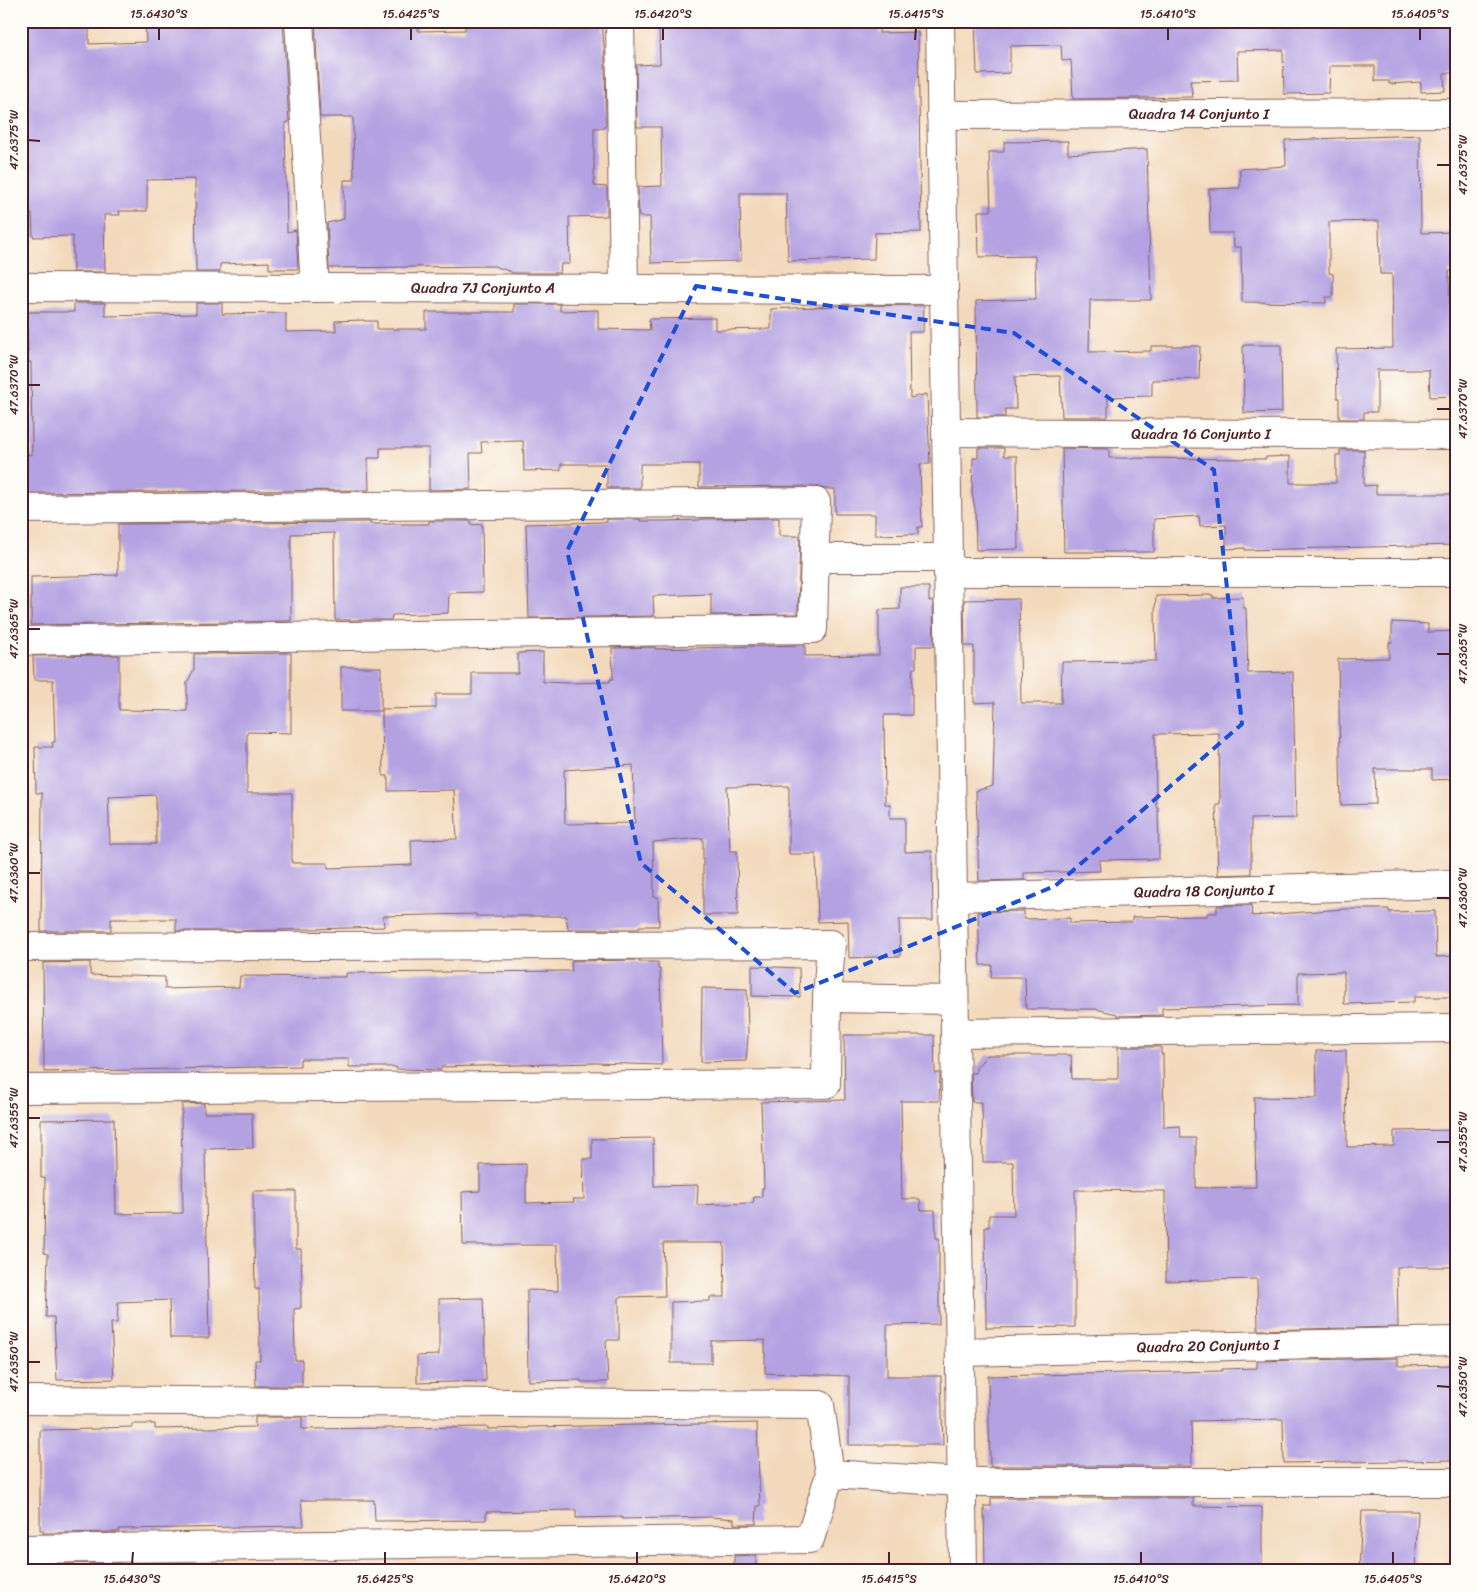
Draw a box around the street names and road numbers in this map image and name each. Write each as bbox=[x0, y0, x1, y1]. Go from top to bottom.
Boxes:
street label: Quadra 14 Conjunto I bbox=[1129, 101, 1270, 127]
street label: Quadra 7J Conjunto A bbox=[411, 275, 555, 301]
street label: Quadra 16 Conjunto I bbox=[1131, 421, 1272, 447]
street label: Quadra 18 Conjunto I bbox=[1134, 877, 1275, 905]
street label: Quadra 20 Conjunto I bbox=[1136, 1332, 1281, 1360]

